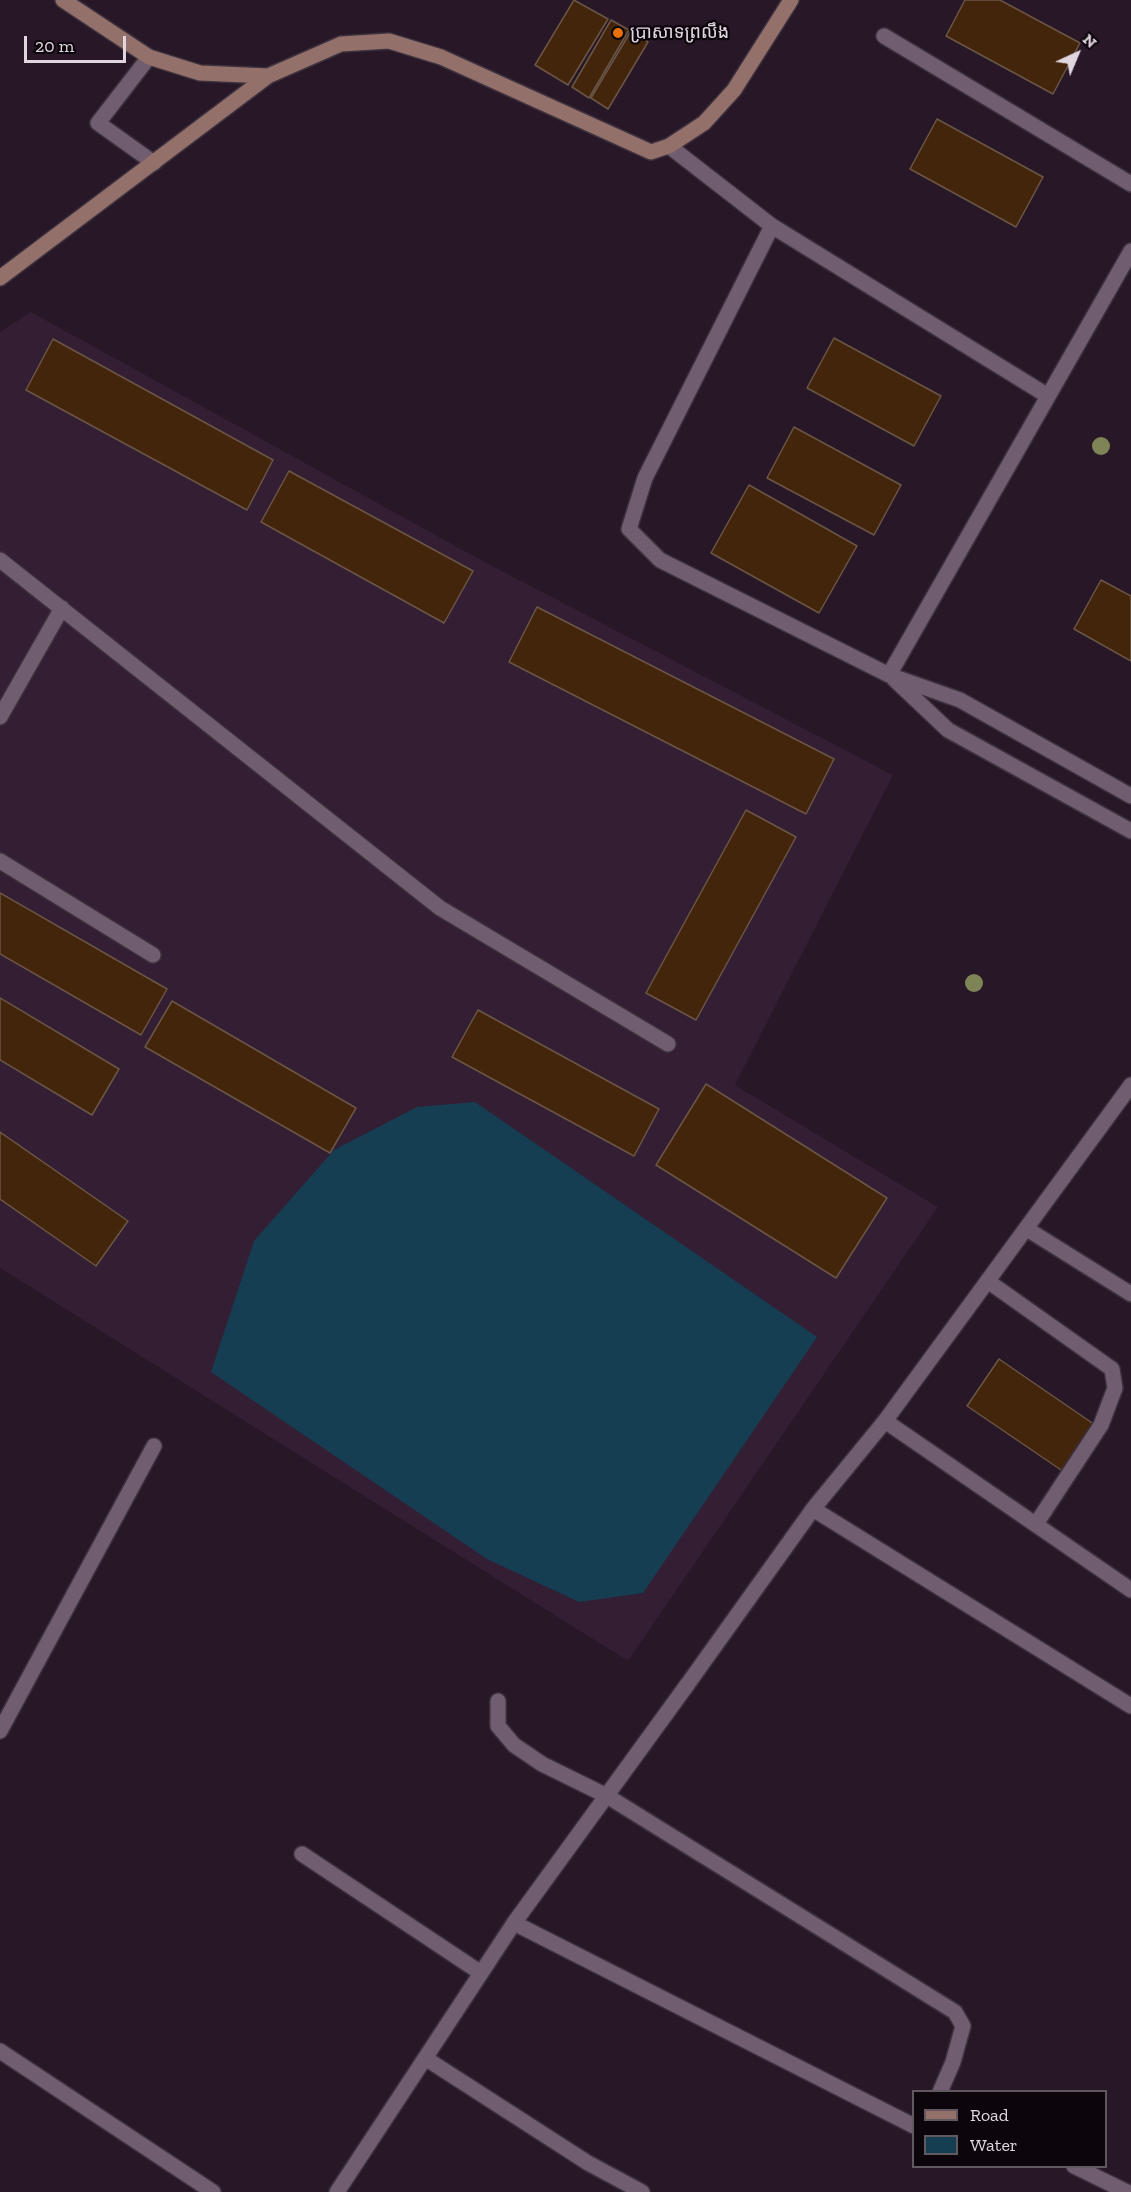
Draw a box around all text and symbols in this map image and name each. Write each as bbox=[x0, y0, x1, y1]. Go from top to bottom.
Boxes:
place label: ប្រាសាទព្រលឹង bbox=[630, 22, 729, 44]
scale bar bbox=[27, 24, 129, 62]
north arrow bbox=[1047, 24, 1107, 84]
marker: ប្រាសាទព្រលឹង bbox=[611, 26, 625, 40]
text: N bbox=[1079, 30, 1101, 52]
text: 20 m bbox=[35, 35, 74, 57]
legend bbox=[912, 2090, 1107, 2168]
text: Road bbox=[970, 2104, 1009, 2126]
text: Water bbox=[970, 2134, 1017, 2156]

